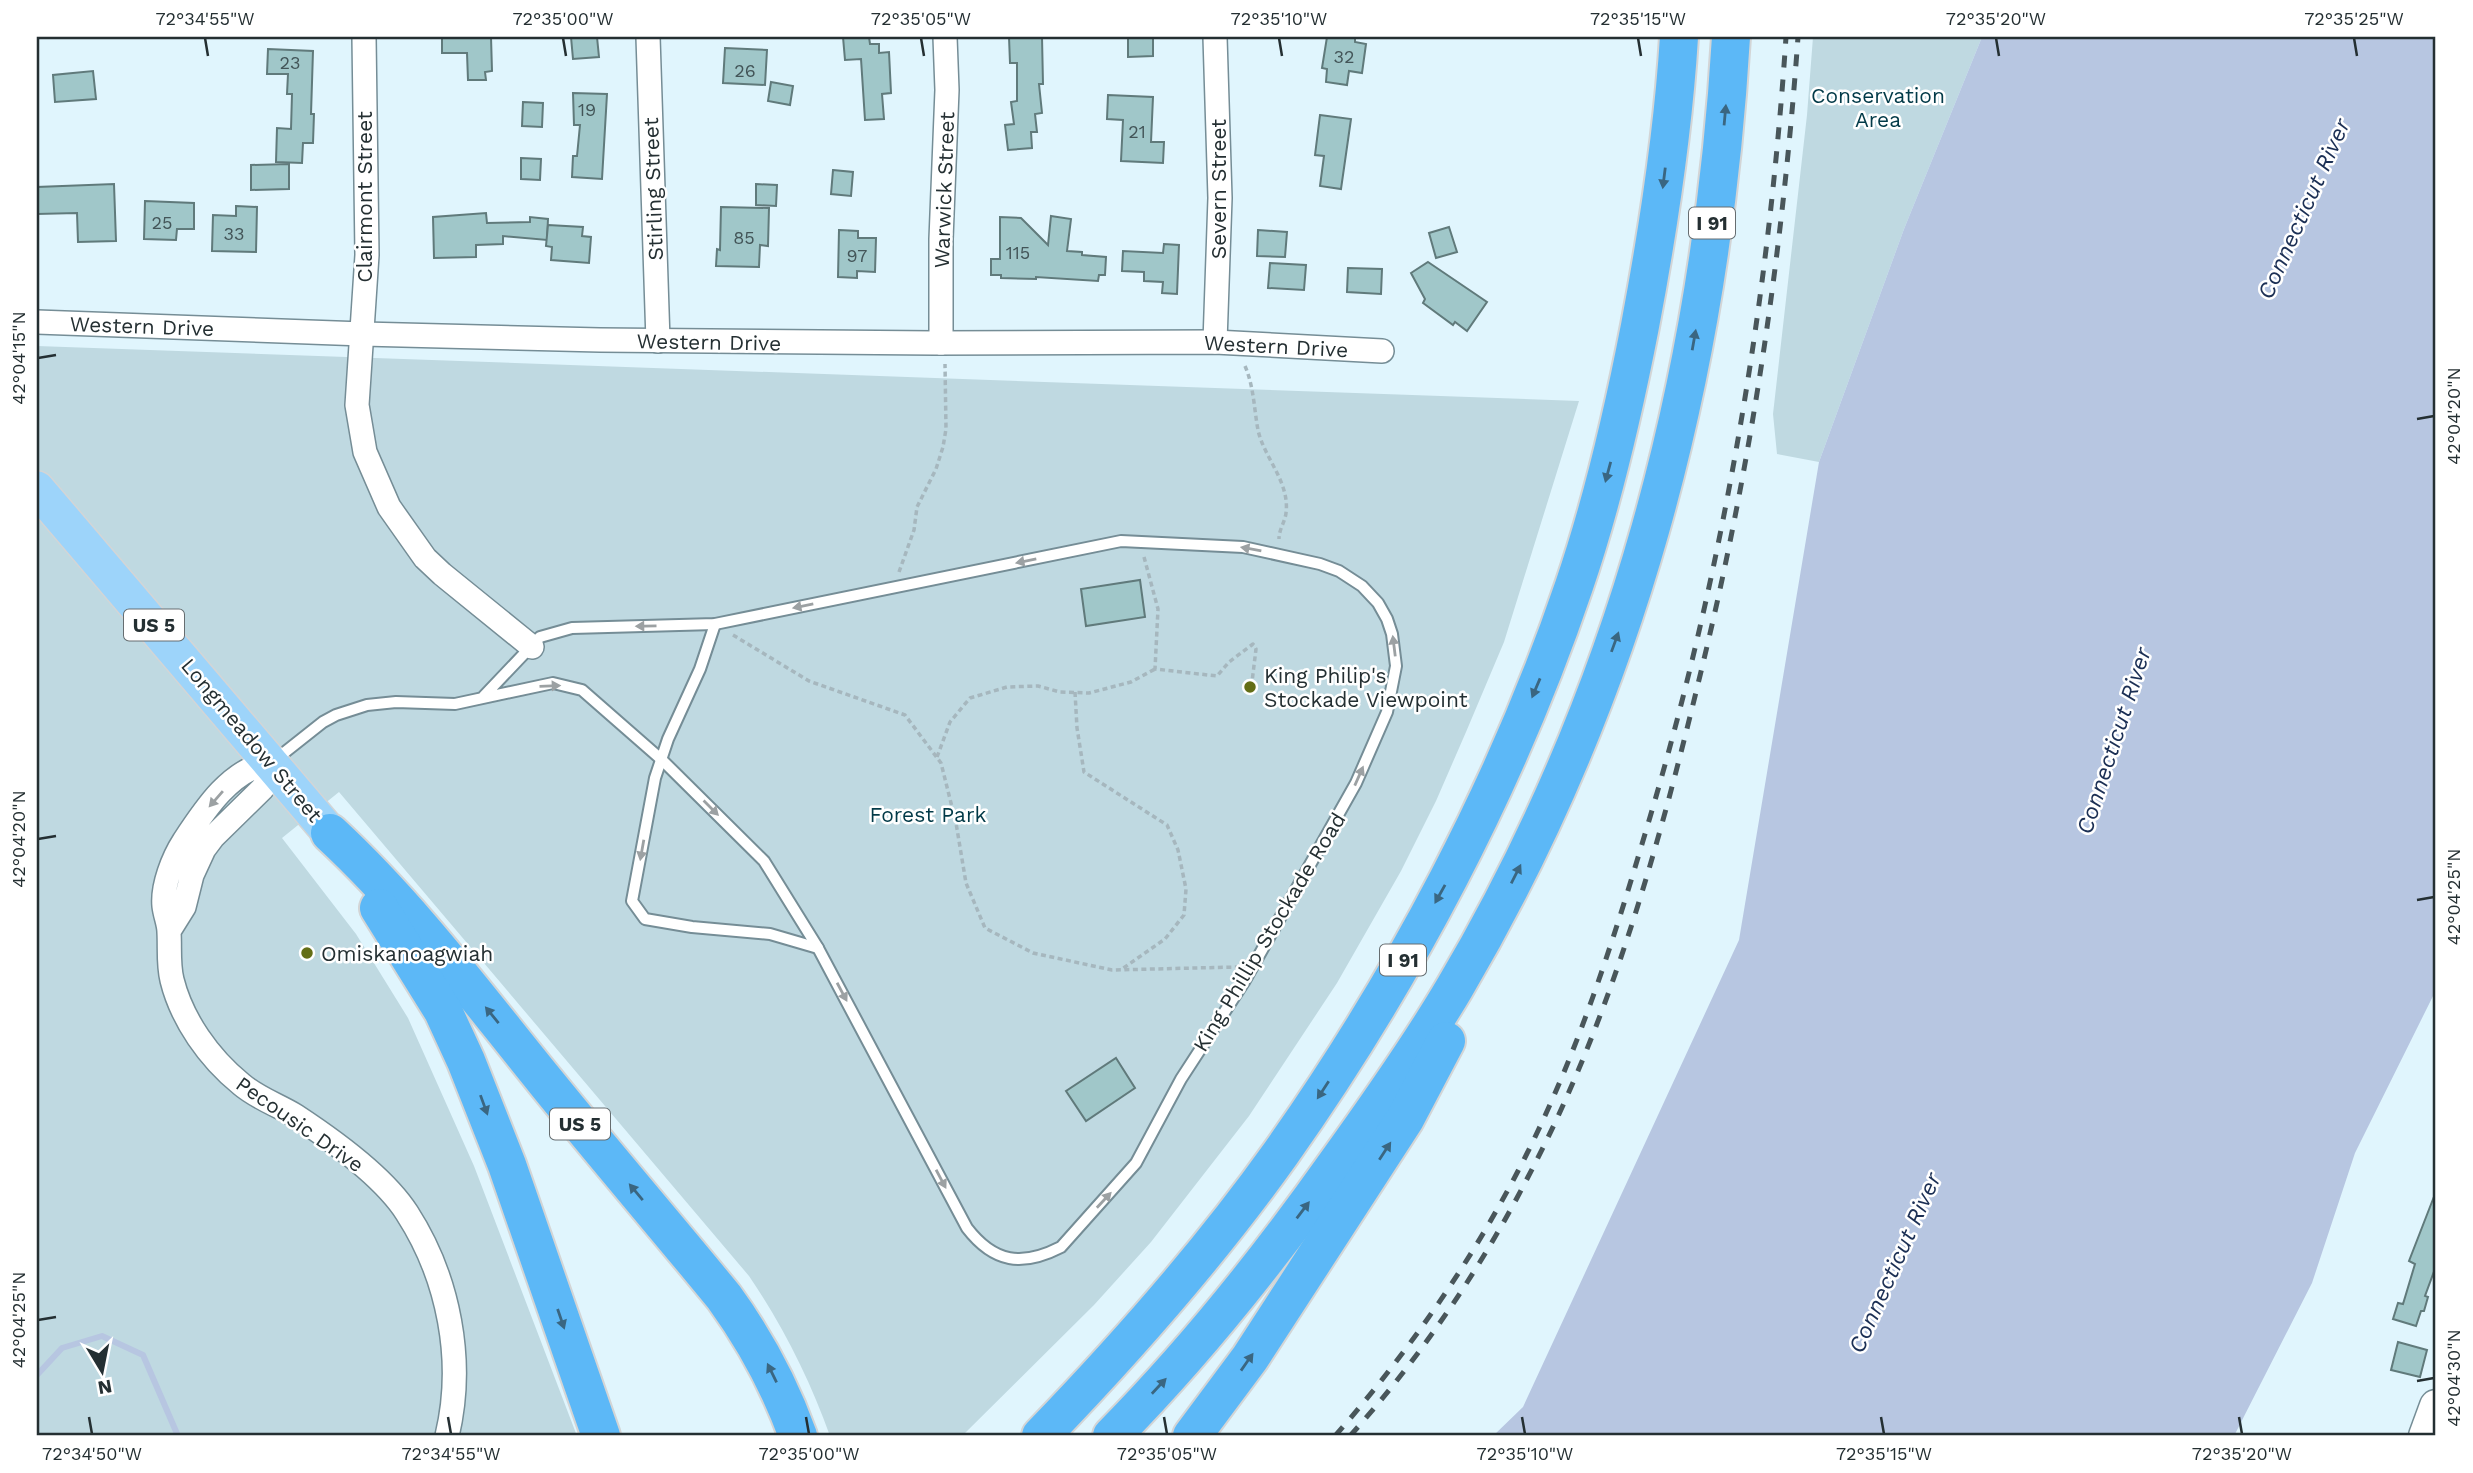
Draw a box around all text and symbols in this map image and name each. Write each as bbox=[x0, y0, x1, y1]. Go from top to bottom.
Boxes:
text: 72°34'55"W bbox=[155, 8, 255, 29]
text: 72°35'00"W bbox=[513, 8, 614, 29]
text: 72°35'05"W bbox=[871, 8, 971, 29]
text: 72°35'10"W bbox=[1231, 8, 1327, 29]
text: 72°35'15"W bbox=[1590, 8, 1686, 29]
text: 72°35'20"W bbox=[1946, 8, 2046, 29]
text: 72°35'25"W bbox=[2304, 8, 2404, 29]
house number: 32 bbox=[1334, 46, 1355, 67]
house number: 23 bbox=[280, 52, 301, 73]
house number: 26 bbox=[734, 60, 756, 81]
park label: Conservation Area bbox=[1811, 83, 1945, 132]
house number: 19 bbox=[578, 99, 596, 120]
one-way arrow bbox=[1720, 103, 1731, 125]
street label: Clairmont Street bbox=[352, 111, 377, 283]
street label: Warwick Street bbox=[929, 111, 959, 269]
water label: Connecticut River bbox=[2252, 114, 2356, 303]
street label: Stirling Street bbox=[638, 117, 668, 261]
street label: Severn Street bbox=[1206, 119, 1231, 259]
house number: 21 bbox=[1128, 121, 1146, 142]
one-way arrow bbox=[1659, 167, 1670, 189]
road number: I 91 bbox=[1689, 208, 1735, 238]
house number: 25 bbox=[152, 212, 172, 233]
house number: 33 bbox=[224, 223, 245, 244]
house number: 85 bbox=[733, 227, 755, 248]
house number: 115 bbox=[1006, 242, 1030, 263]
house number: 97 bbox=[847, 245, 867, 266]
text: 42°04'15"N bbox=[8, 311, 29, 405]
street label: Western Drive bbox=[69, 311, 215, 341]
street label: Western Drive bbox=[637, 328, 781, 356]
one-way arrow bbox=[1688, 329, 1699, 351]
street label: Western Drive bbox=[1203, 330, 1349, 362]
text: 42°04'20"N bbox=[2443, 367, 2464, 465]
one-way arrow bbox=[1602, 462, 1613, 484]
one-way arrow bbox=[1240, 544, 1262, 555]
one-way arrow bbox=[1015, 555, 1037, 566]
one-way arrow bbox=[792, 600, 814, 611]
road number: US 5 bbox=[124, 610, 184, 640]
one-way arrow bbox=[635, 620, 657, 631]
one-way arrow bbox=[1610, 632, 1621, 653]
one-way arrow bbox=[1388, 635, 1399, 657]
water label: Connecticut River bbox=[2071, 643, 2157, 838]
street label: Longmeadow Street bbox=[176, 653, 328, 827]
place label: King Philip's Stockade Viewpoint bbox=[1264, 663, 1468, 712]
one-way arrow bbox=[1530, 678, 1541, 699]
marker: King Philip's Stockade Viewpoint bbox=[1242, 679, 1258, 695]
one-way arrow bbox=[539, 680, 561, 691]
one-way arrow bbox=[1354, 765, 1365, 786]
text: 42°04'20"N bbox=[8, 790, 29, 888]
one-way arrow bbox=[209, 790, 224, 807]
one-way arrow bbox=[702, 799, 719, 816]
park label: Forest Park bbox=[870, 802, 986, 827]
street label: King Phillip Stockade Road bbox=[1188, 808, 1350, 1056]
one-way arrow bbox=[636, 839, 647, 861]
text: 42°04'25"N bbox=[2443, 849, 2464, 945]
one-way arrow bbox=[1511, 864, 1522, 884]
one-way arrow bbox=[1434, 884, 1446, 904]
place label: Omiskanoagwiah bbox=[321, 941, 493, 966]
road number: I 91 bbox=[1380, 944, 1426, 976]
marker: Omiskanoagwiah bbox=[299, 945, 315, 961]
one-way arrow bbox=[836, 982, 848, 1001]
one-way arrow bbox=[485, 1007, 500, 1025]
street label: Pecousic Drive bbox=[231, 1071, 369, 1177]
one-way arrow bbox=[1317, 1080, 1330, 1099]
one-way arrow bbox=[479, 1094, 490, 1115]
road number: US 5 bbox=[550, 1108, 610, 1140]
one-way arrow bbox=[1378, 1141, 1391, 1160]
water label: Connecticut River bbox=[1843, 1168, 1947, 1357]
one-way arrow bbox=[934, 1169, 946, 1189]
one-way arrow bbox=[628, 1183, 643, 1201]
one-way arrow bbox=[1095, 1192, 1112, 1209]
one-way arrow bbox=[1295, 1201, 1309, 1219]
text: 42°04'25"N bbox=[8, 1272, 29, 1368]
one-way arrow bbox=[556, 1308, 567, 1329]
text: 42°04'30"N bbox=[2443, 1329, 2464, 1427]
north arrow bbox=[66, 1336, 136, 1406]
one-way arrow bbox=[1240, 1352, 1253, 1371]
one-way arrow bbox=[766, 1363, 778, 1383]
text: N bbox=[96, 1375, 114, 1400]
one-way arrow bbox=[1151, 1377, 1167, 1395]
text: 72°34'50"W bbox=[42, 1443, 142, 1464]
text: 72°34'55"W bbox=[401, 1443, 501, 1464]
text: 72°35'00"W bbox=[759, 1443, 860, 1464]
text: 72°35'05"W bbox=[1117, 1443, 1217, 1464]
text: 72°35'10"W bbox=[1477, 1443, 1573, 1464]
text: 72°35'15"W bbox=[1836, 1443, 1932, 1464]
text: 72°35'20"W bbox=[2192, 1443, 2292, 1464]

